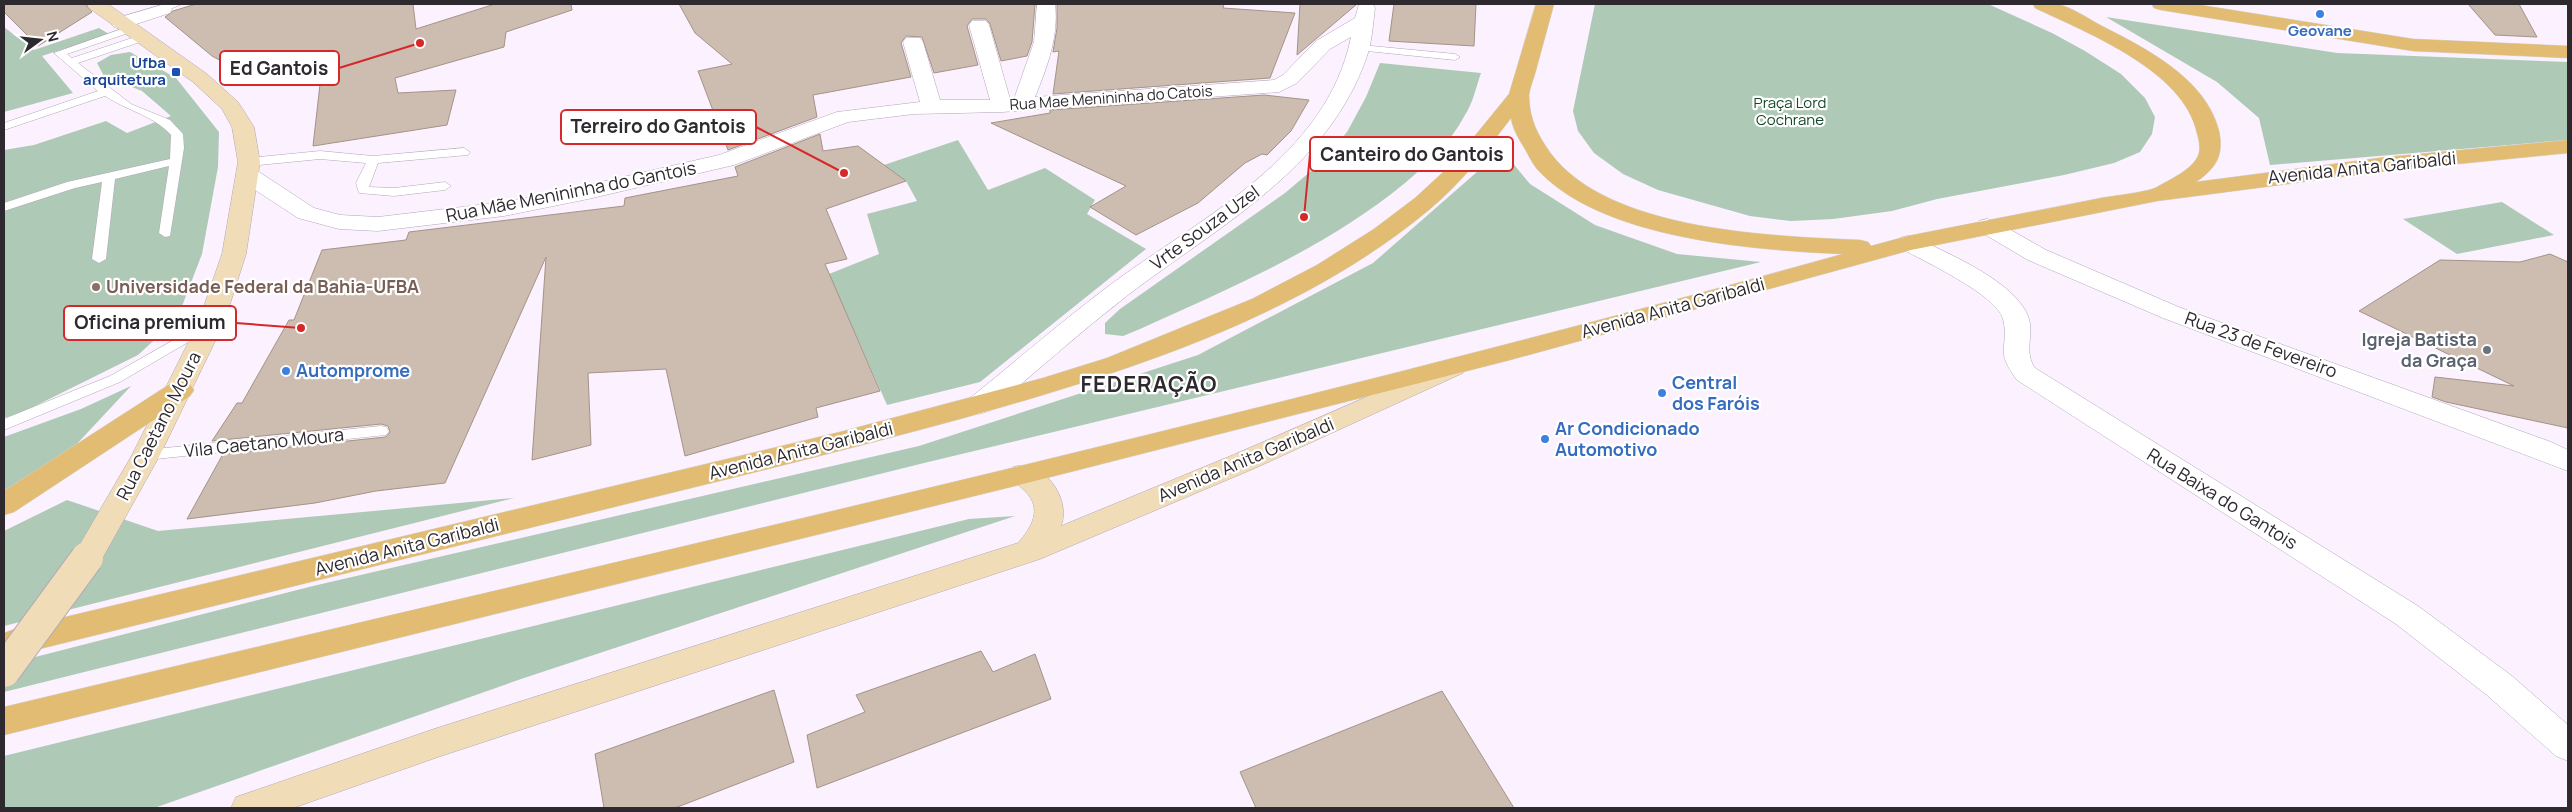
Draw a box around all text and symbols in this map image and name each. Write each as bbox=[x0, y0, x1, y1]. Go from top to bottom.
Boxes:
marker: Geovane bbox=[2314, 8, 2326, 20]
north arrow bbox=[15, 15, 65, 65]
place label: Geovane bbox=[2288, 20, 2352, 41]
text: N bbox=[43, 29, 64, 44]
callout: Ed Gantois bbox=[220, 51, 339, 85]
place label: Ufba arquitetura bbox=[83, 52, 166, 90]
text: Ed Gantois bbox=[230, 55, 328, 81]
marker: Ufba arquitetura bbox=[170, 66, 182, 78]
street label: Rua Mae Menininha do Catois bbox=[1009, 80, 1213, 115]
park label: Praça Lord Cochrane bbox=[1754, 92, 1826, 130]
callout: Terreiro do Gantois bbox=[561, 110, 756, 144]
text: Terreiro do Gantois bbox=[570, 113, 746, 139]
callout: Canteiro do Gantois bbox=[1310, 137, 1513, 171]
text: Canteiro do Gantois bbox=[1320, 141, 1504, 167]
street label: Avenida Anita Garibaldi bbox=[2267, 145, 2457, 189]
street label: Rua Mãe Menininha do Gantois bbox=[444, 155, 698, 227]
street label: Vrte Souza Uzel bbox=[1145, 179, 1264, 275]
street label: Avenida Anita Garibaldi bbox=[1578, 271, 1767, 343]
place label: Universidade Federal da Bahia-UFBA bbox=[106, 274, 419, 298]
marker: Universidade Federal da Bahia-UFBA bbox=[90, 281, 102, 293]
street label: Rua 23 de Fevereiro bbox=[2182, 305, 2341, 383]
callout: Oficina premium bbox=[64, 306, 236, 340]
text: Oficina premium bbox=[74, 309, 226, 335]
place label: Igreja Batista da Graça bbox=[2361, 327, 2477, 372]
marker: Igreja Batista da Graça bbox=[2481, 344, 2493, 356]
street label: Rua Caetano Moura bbox=[110, 347, 206, 504]
place label: Automprome bbox=[296, 358, 410, 382]
marker: Automprome bbox=[280, 365, 292, 377]
district label: FEDERAÇÃO bbox=[1080, 369, 1218, 399]
place label: Central dos Faróis bbox=[1672, 370, 1760, 415]
marker: Central dos Faróis bbox=[1656, 387, 1668, 399]
street label: Avenida Anita Garibaldi bbox=[1154, 411, 1337, 507]
street label: Avenida Anita Garibaldi bbox=[706, 416, 895, 485]
place label: Ar Condicionado Automotivo bbox=[1555, 416, 1700, 461]
street label: Vila Caetano Moura bbox=[183, 422, 345, 462]
marker: Ar Condicionado Automotivo bbox=[1539, 433, 1551, 445]
street label: Rua Baixa do Gantois bbox=[2143, 442, 2302, 554]
street label: Avenida Anita Garibaldi bbox=[312, 512, 501, 581]

